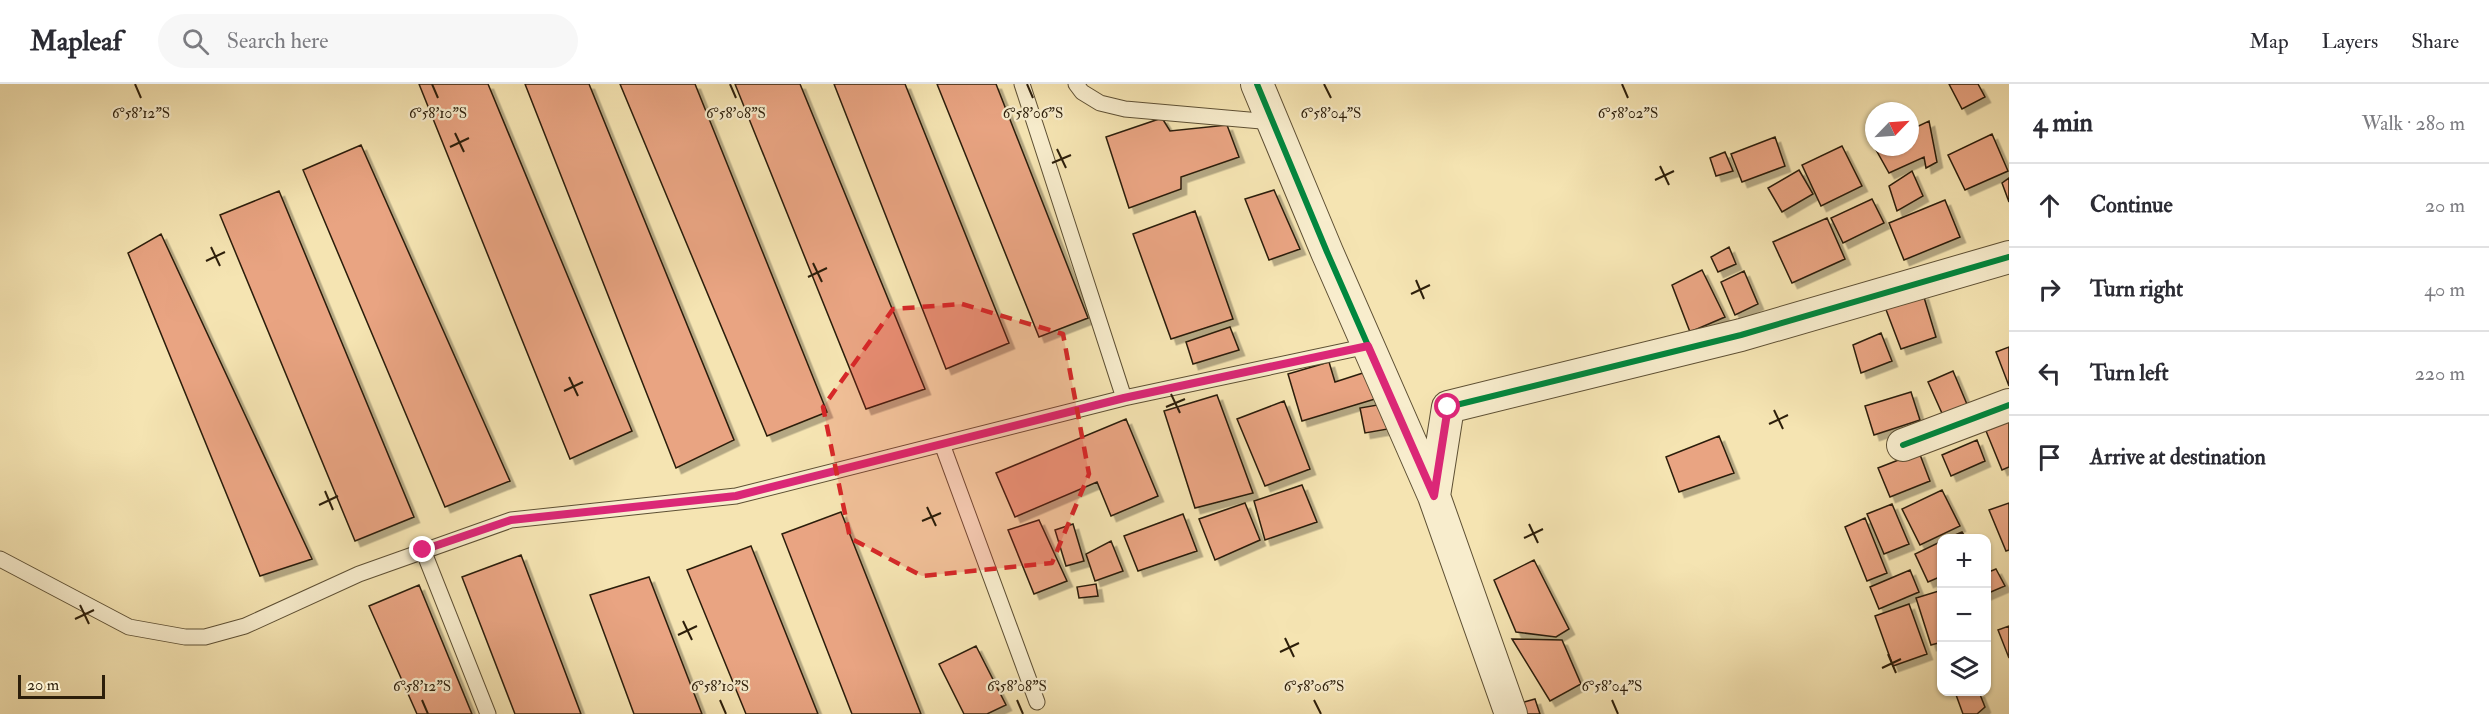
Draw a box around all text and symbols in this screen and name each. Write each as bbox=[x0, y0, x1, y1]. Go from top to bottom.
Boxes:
search box bbox=[158, 14, 578, 68]
text: Mapleaf bbox=[30, 24, 122, 59]
icon: search bbox=[179, 25, 212, 58]
text: Search here bbox=[227, 27, 328, 55]
text: Map bbox=[2249, 28, 2289, 55]
text: Layers bbox=[2322, 28, 2378, 55]
text: Share bbox=[2411, 28, 2459, 55]
north arrow bbox=[1865, 102, 1919, 156]
text: 6°58'12"S bbox=[112, 104, 170, 123]
text: 6°58'10"S bbox=[409, 104, 467, 123]
text: 6°58'08"S bbox=[706, 104, 766, 123]
text: 6°58'06"S bbox=[1003, 104, 1063, 123]
text: 6°58'04"S bbox=[1301, 104, 1361, 123]
text: 6°58'02"S bbox=[1598, 104, 1658, 123]
text: 4 min bbox=[2033, 107, 2093, 139]
text: Walk · 280 m bbox=[2362, 111, 2465, 136]
icon: ahead bbox=[2033, 189, 2066, 222]
text: Continue bbox=[2090, 191, 2173, 219]
text: 20 m bbox=[2425, 193, 2465, 218]
icon: right bbox=[2033, 273, 2066, 306]
text: Turn right bbox=[2090, 275, 2183, 303]
text: 40 m bbox=[2424, 277, 2465, 302]
icon: left bbox=[2033, 357, 2066, 390]
text: Turn left bbox=[2090, 359, 2169, 387]
text: 220 m bbox=[2415, 361, 2465, 386]
route start bbox=[1434, 393, 1460, 419]
icon: arrive bbox=[2033, 441, 2066, 474]
text: Arrive at destination bbox=[2090, 443, 2266, 471]
map controls bbox=[1937, 534, 1991, 696]
button: + bbox=[1937, 534, 1991, 588]
route end bbox=[409, 536, 435, 562]
button: − bbox=[1937, 588, 1991, 642]
button: layers bbox=[1937, 642, 1991, 696]
scale bar bbox=[18, 672, 105, 700]
text: 20 m bbox=[27, 675, 59, 695]
text: 6°58'12"S bbox=[393, 677, 451, 696]
text: 6°58'10"S bbox=[691, 677, 749, 696]
text: 6°58'08"S bbox=[987, 677, 1047, 696]
text: 6°58'06"S bbox=[1284, 677, 1344, 696]
text: 6°58'04"S bbox=[1582, 677, 1642, 696]

